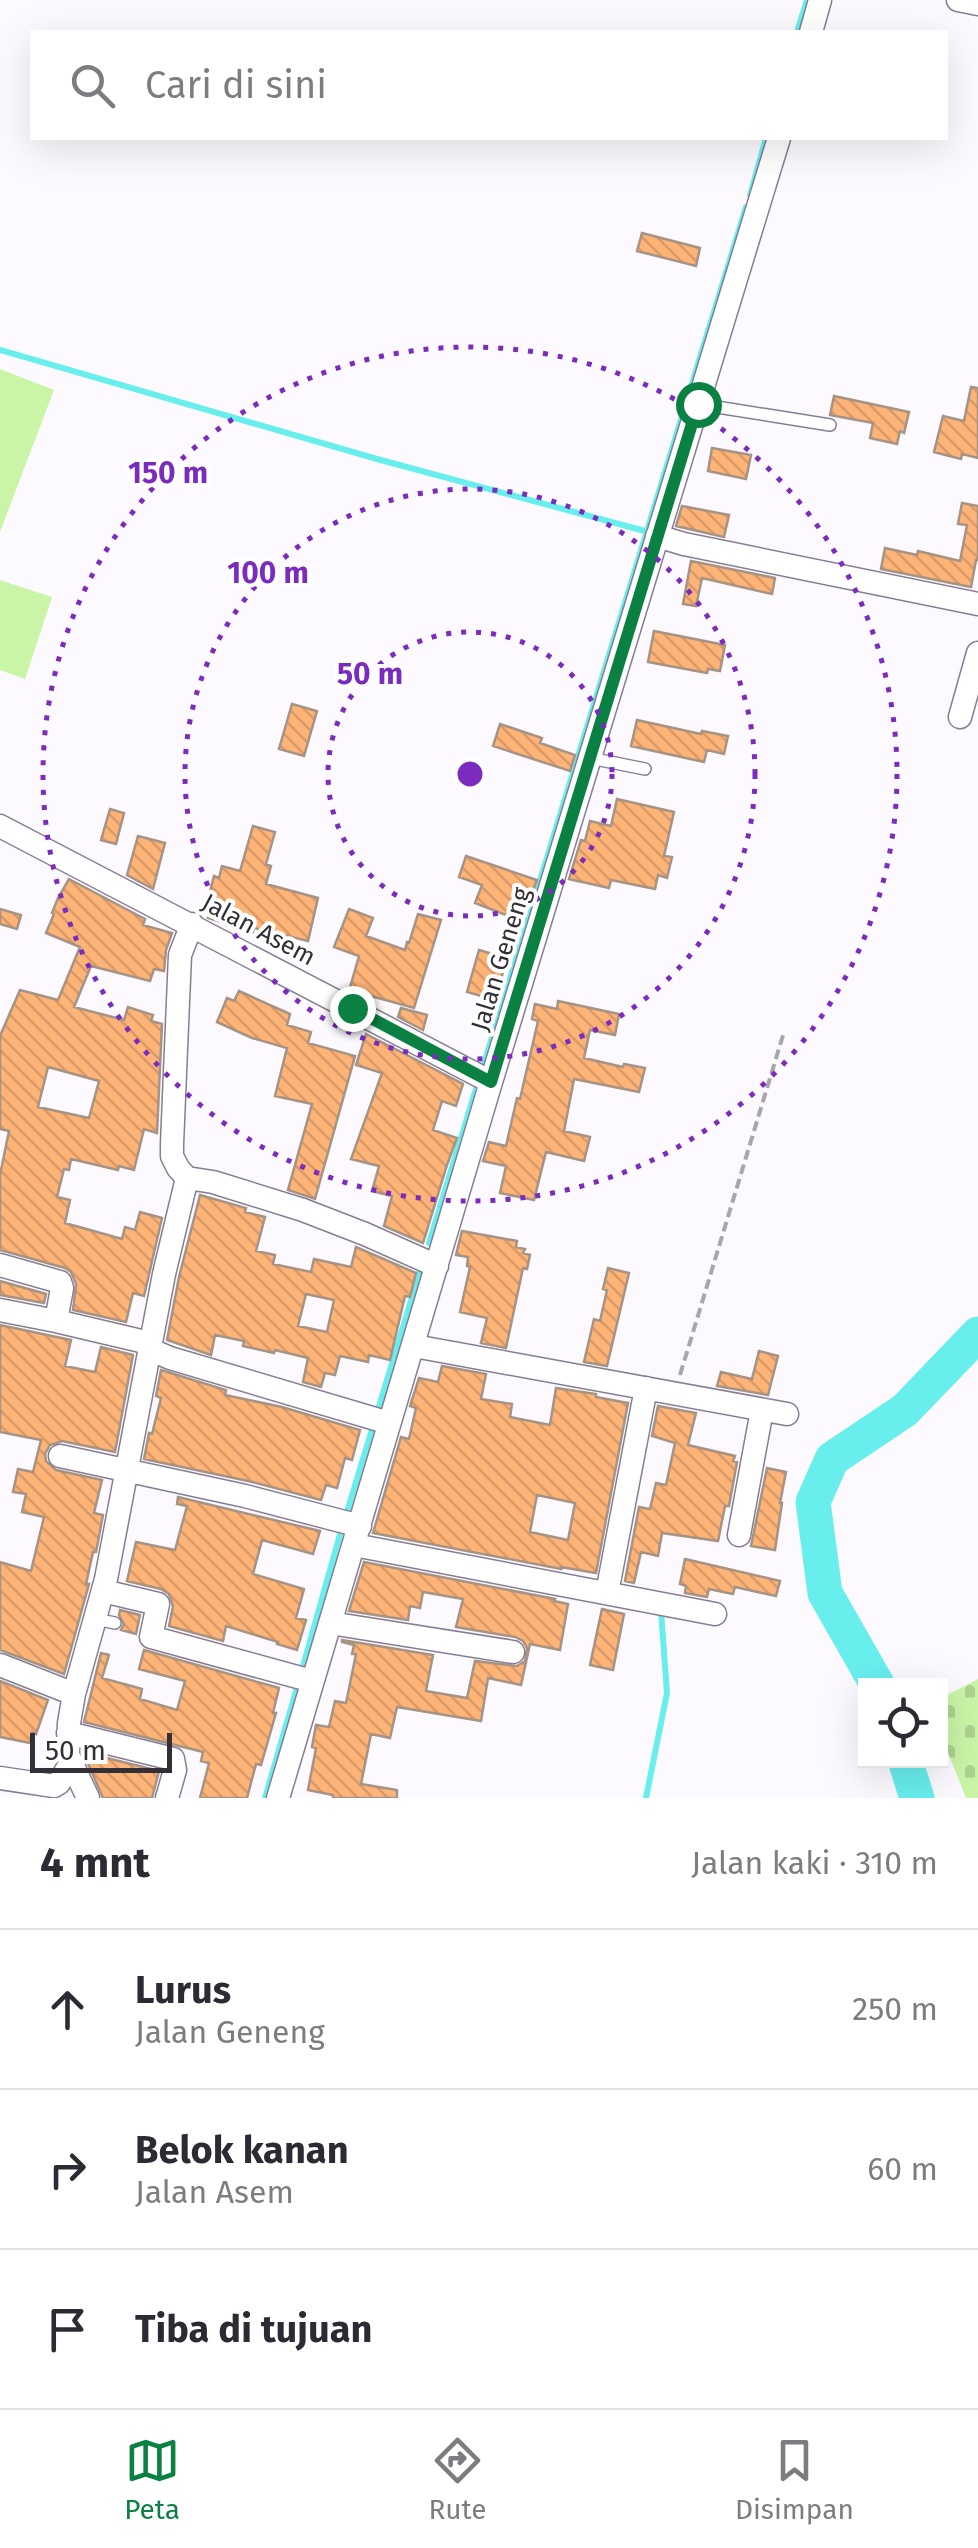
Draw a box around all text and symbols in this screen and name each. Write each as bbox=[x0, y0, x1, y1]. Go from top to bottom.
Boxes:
search box bbox=[30, 30, 948, 140]
icon: search bbox=[65, 58, 120, 113]
text: Cari di sini bbox=[145, 62, 327, 108]
route start bbox=[676, 382, 722, 428]
text: 150 m bbox=[128, 455, 208, 491]
text: 100 m bbox=[227, 555, 309, 591]
text: 50 m bbox=[337, 656, 403, 692]
centre of rings bbox=[452, 756, 488, 792]
street label: Jalan Geneng bbox=[465, 884, 537, 1035]
street label: Jalan Asem bbox=[197, 888, 320, 972]
route end bbox=[330, 986, 376, 1032]
map controls bbox=[858, 1678, 948, 1768]
button: locate bbox=[858, 1678, 948, 1768]
scale bar bbox=[30, 1728, 172, 1772]
text: 50 m bbox=[45, 1734, 106, 1767]
text: 4 mnt bbox=[40, 1838, 150, 1888]
text: Jalan kaki · 310 m bbox=[691, 1844, 938, 1882]
text: Lurus bbox=[135, 1967, 231, 2013]
icon: ahead bbox=[40, 1982, 95, 2037]
text: 250 m bbox=[852, 1990, 938, 2028]
text: Jalan Geneng bbox=[135, 2013, 325, 2051]
text: Belok kanan bbox=[135, 2127, 349, 2173]
icon: right bbox=[40, 2142, 95, 2197]
text: 60 m bbox=[867, 2150, 938, 2188]
text: Jalan Asem bbox=[135, 2173, 294, 2211]
icon: arrive bbox=[40, 2302, 95, 2357]
text: Tiba di tujuan bbox=[135, 2306, 372, 2352]
tab: Peta bbox=[124, 2433, 180, 2526]
tab: Rute bbox=[428, 2433, 487, 2526]
tab: Disimpan bbox=[735, 2433, 854, 2526]

